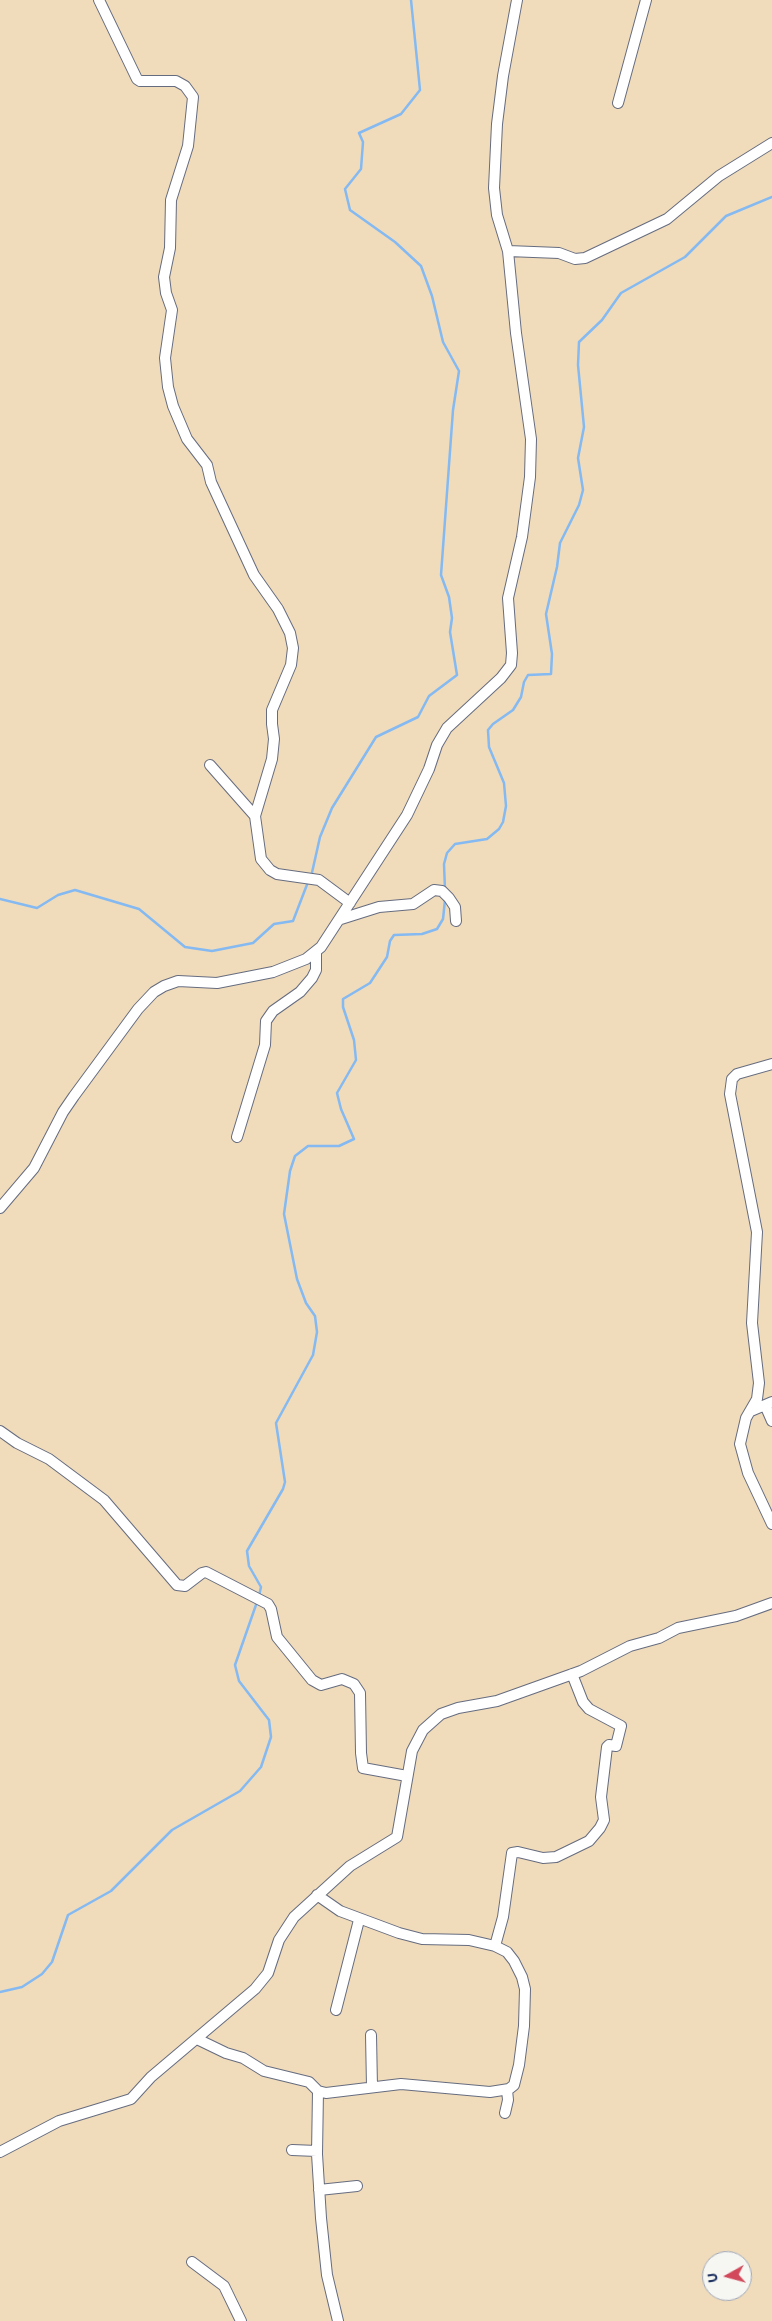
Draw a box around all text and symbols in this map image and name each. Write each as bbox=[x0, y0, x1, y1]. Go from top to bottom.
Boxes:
north arrow bbox=[702, 2251, 752, 2301]
text: U bbox=[704, 2272, 722, 2283]

